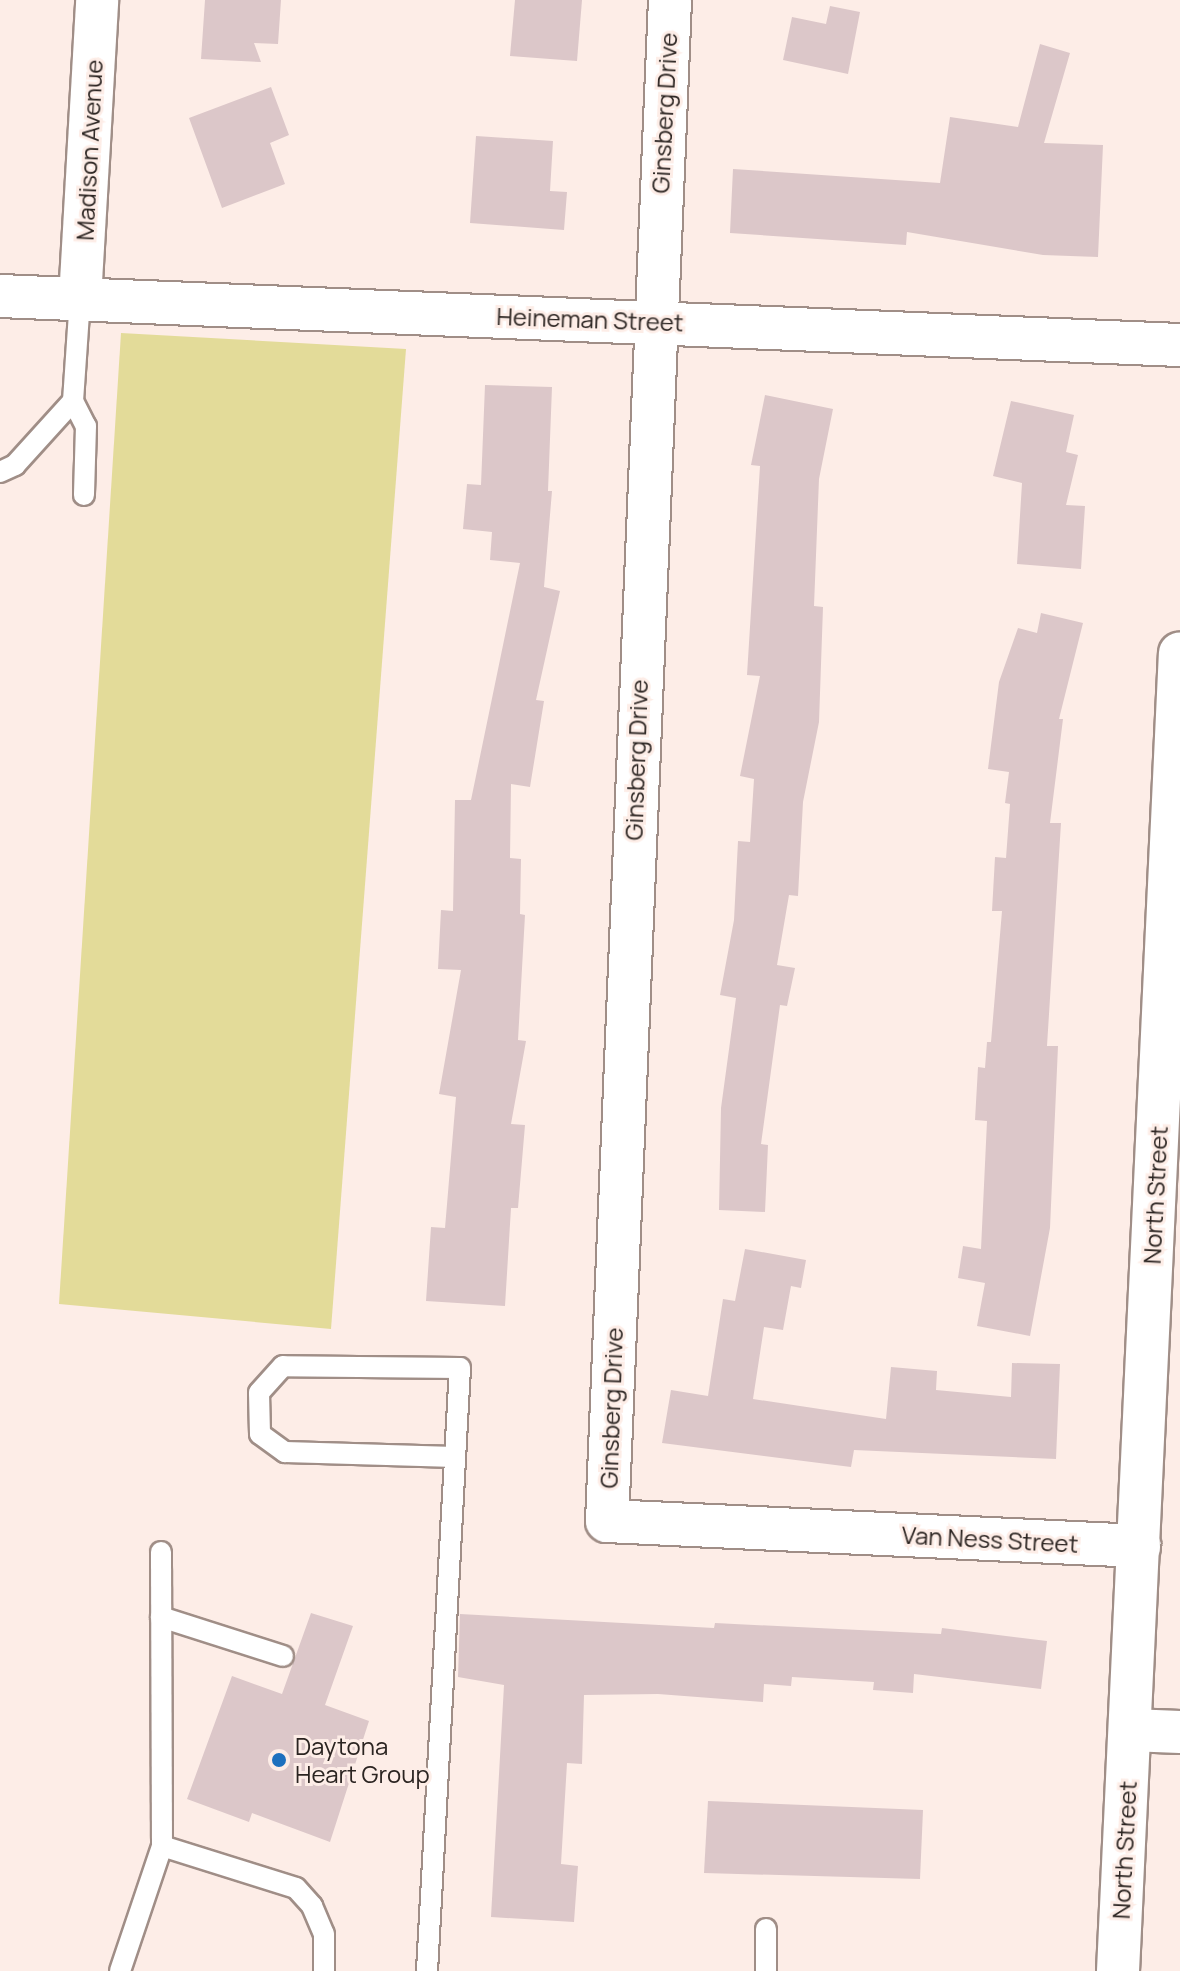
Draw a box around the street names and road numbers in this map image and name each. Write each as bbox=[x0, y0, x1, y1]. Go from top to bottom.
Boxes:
street label: Ginsberg Drive bbox=[645, 32, 683, 194]
street label: Madison Avenue bbox=[70, 59, 108, 241]
street label: Heineman Street bbox=[496, 301, 684, 337]
street label: Ginsberg Drive bbox=[619, 679, 653, 841]
street label: North Street bbox=[1137, 1125, 1173, 1265]
street label: Ginsberg Drive bbox=[594, 1327, 628, 1489]
street label: Van Ness Street bbox=[901, 1520, 1079, 1558]
street label: North Street bbox=[1106, 1780, 1142, 1920]

